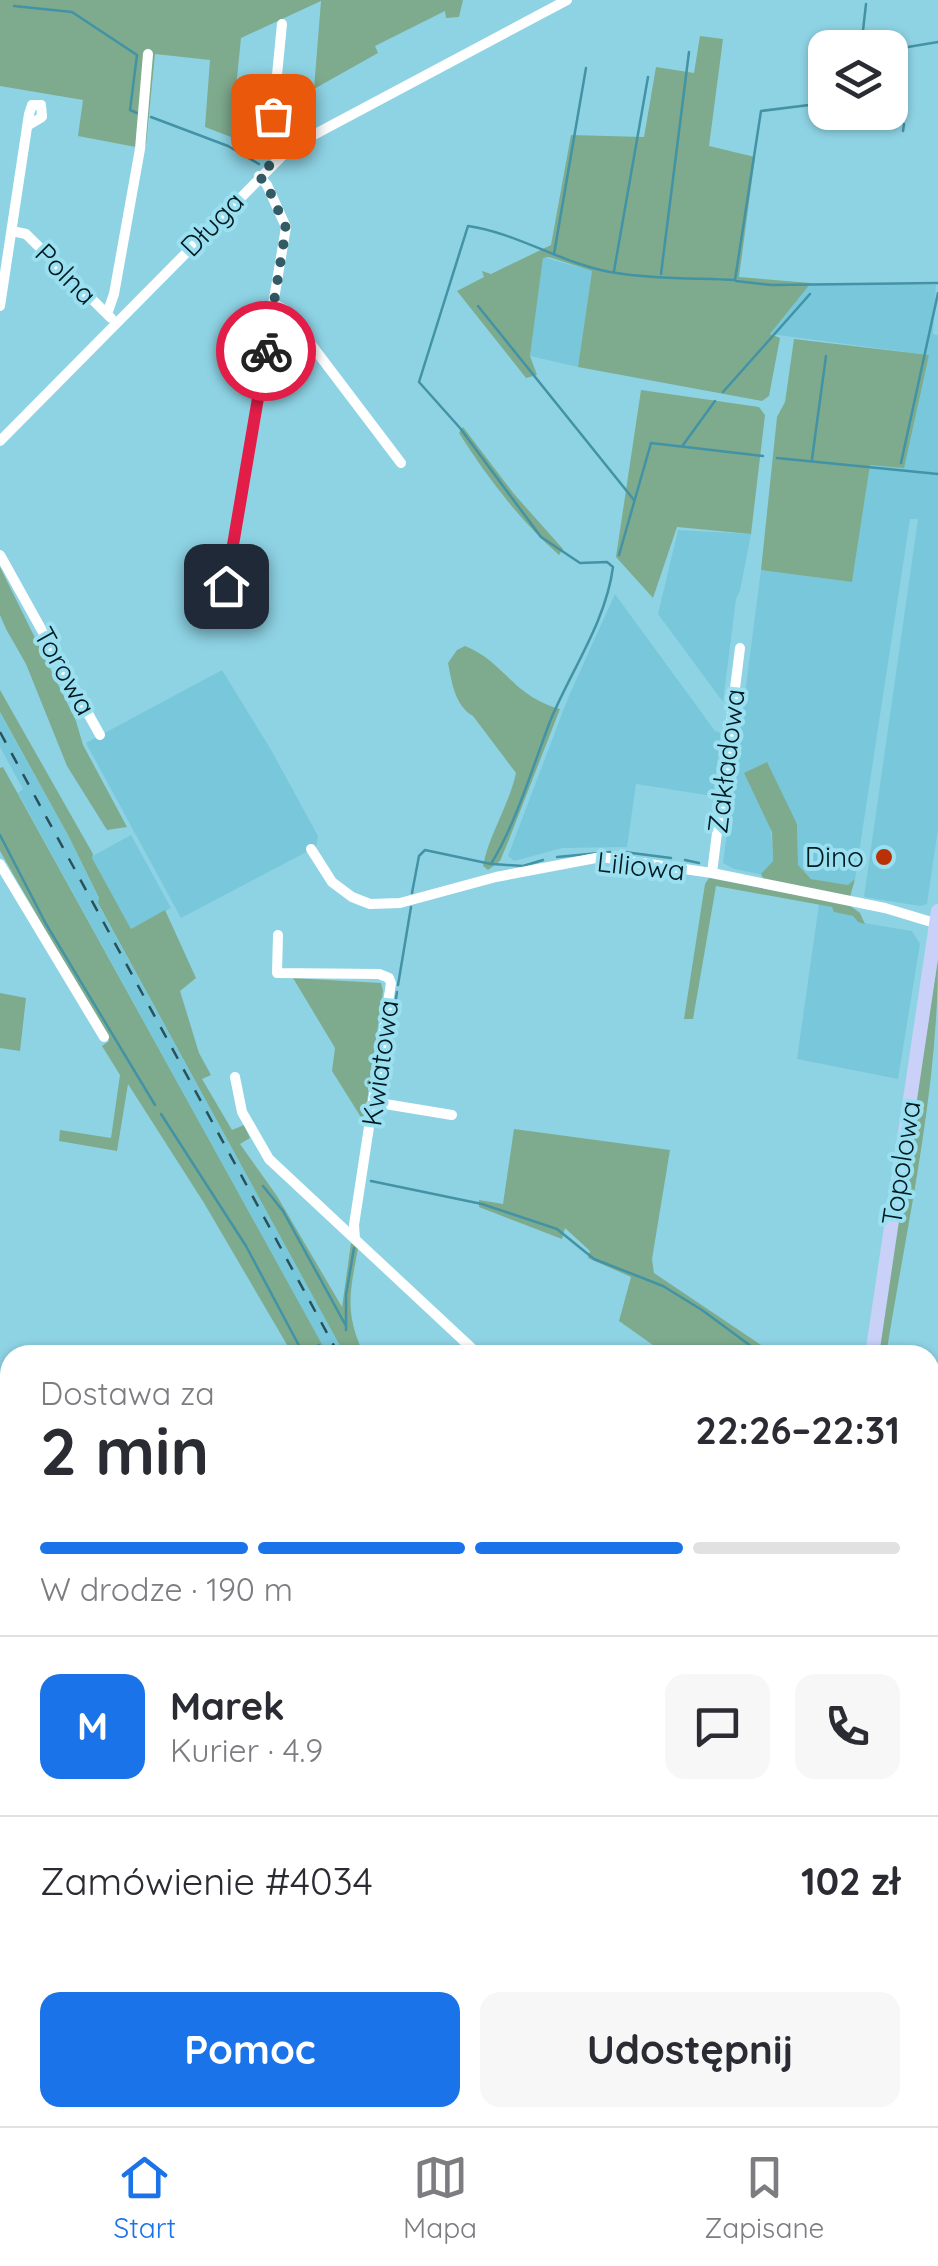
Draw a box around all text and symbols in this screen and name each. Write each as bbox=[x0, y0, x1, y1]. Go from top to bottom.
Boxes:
map controls bbox=[808, 30, 908, 130]
button: layers bbox=[808, 30, 908, 130]
pin bbox=[231, 74, 316, 159]
icon: bag bbox=[246, 89, 301, 144]
street label: Długa bbox=[172, 184, 251, 263]
street label: Polna bbox=[28, 235, 105, 312]
courier bbox=[216, 301, 316, 401]
icon: bike bbox=[239, 324, 294, 379]
pin bbox=[184, 544, 269, 629]
icon: home bbox=[199, 559, 254, 614]
street label: Torowa bbox=[27, 620, 104, 721]
street label: Zakładowa bbox=[699, 687, 752, 835]
place label: Dino bbox=[805, 839, 864, 874]
street label: Liliowa bbox=[595, 843, 687, 888]
marker: Dino bbox=[873, 846, 895, 868]
street label: Kwiatowa bbox=[353, 998, 406, 1128]
street label: Topolowa bbox=[873, 1098, 928, 1228]
text: Dostawa za bbox=[40, 1373, 215, 1413]
text: 22:26–22:31 bbox=[695, 1406, 900, 1454]
text: 2 min bbox=[40, 1410, 209, 1491]
text: W drodze · 190 m bbox=[40, 1569, 293, 1609]
button: chat bbox=[665, 1674, 770, 1779]
button: phone bbox=[795, 1674, 900, 1779]
text: Marek bbox=[170, 1682, 285, 1730]
text: M bbox=[77, 1702, 108, 1750]
text: Kurier · 4.9 bbox=[170, 1730, 323, 1770]
text: Zamówienie #4034 bbox=[40, 1857, 373, 1905]
text: 102 zł bbox=[801, 1857, 900, 1905]
button: Pomoc bbox=[40, 1992, 460, 2107]
button: Udostępnij bbox=[480, 1992, 900, 2107]
tab: Start bbox=[114, 2150, 176, 2245]
tab: Mapa bbox=[403, 2150, 477, 2245]
tab: Zapisane bbox=[704, 2150, 824, 2245]

